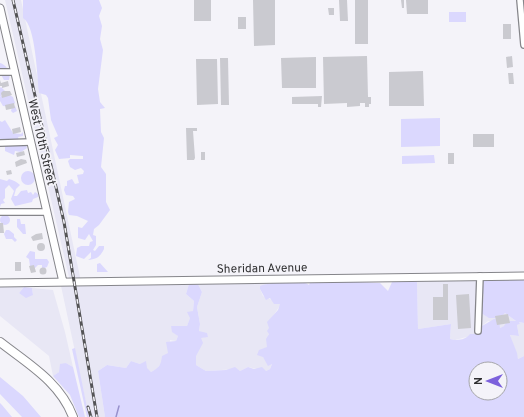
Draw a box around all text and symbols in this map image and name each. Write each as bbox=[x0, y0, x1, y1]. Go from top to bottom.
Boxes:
street label: West 10th Street bbox=[23, 97, 59, 187]
street label: Sheridan Avenue bbox=[216, 260, 308, 278]
north arrow bbox=[468, 361, 508, 401]
text: N bbox=[472, 377, 486, 385]

